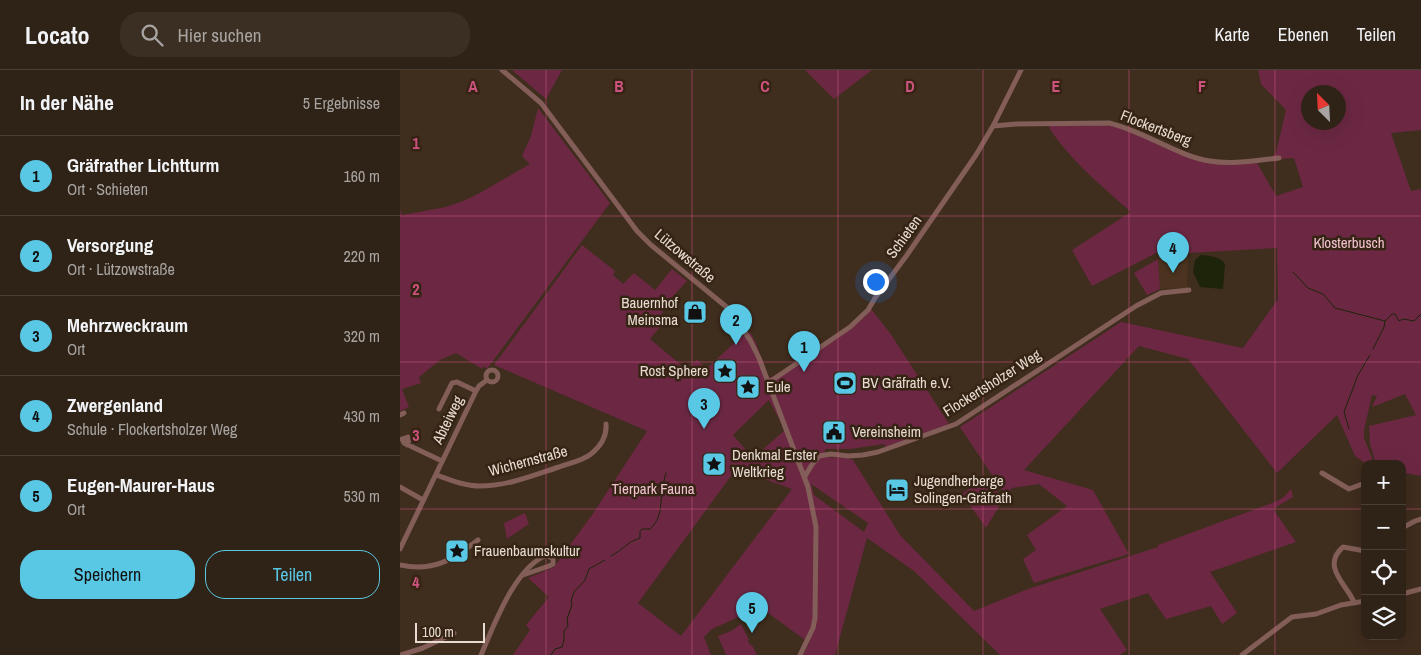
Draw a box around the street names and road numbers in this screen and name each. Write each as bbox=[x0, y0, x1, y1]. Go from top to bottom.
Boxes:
street label: Flockertsberg bbox=[1118, 104, 1195, 151]
street label: Schieten bbox=[881, 211, 926, 263]
street label: Lützowstraße bbox=[650, 224, 720, 287]
street label: Flockertsholzer Weg bbox=[939, 344, 1045, 421]
street label: Abteiweg bbox=[426, 392, 468, 448]
street label: Wichernstraße bbox=[486, 440, 570, 481]

